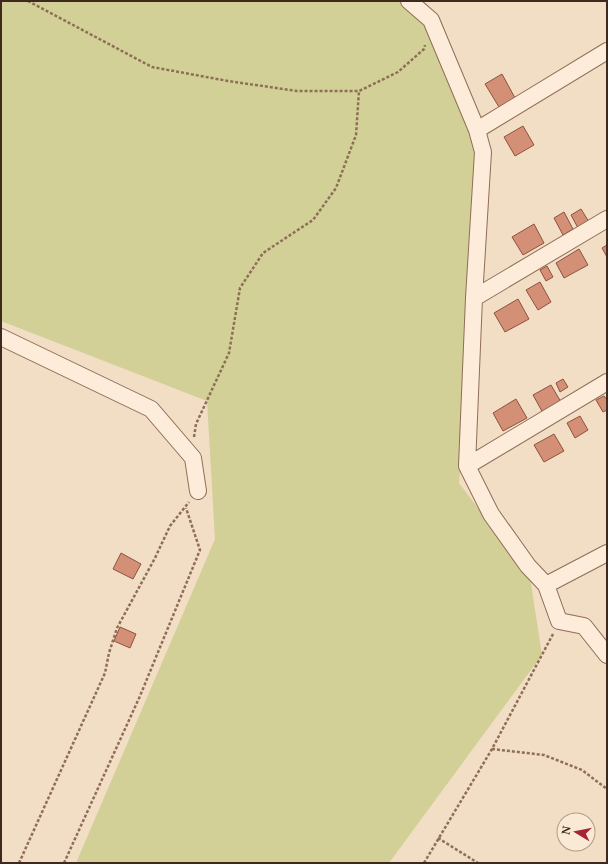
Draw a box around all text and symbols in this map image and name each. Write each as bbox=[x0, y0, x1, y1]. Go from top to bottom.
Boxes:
north arrow bbox=[556, 812, 596, 852]
text: N bbox=[558, 824, 574, 836]

